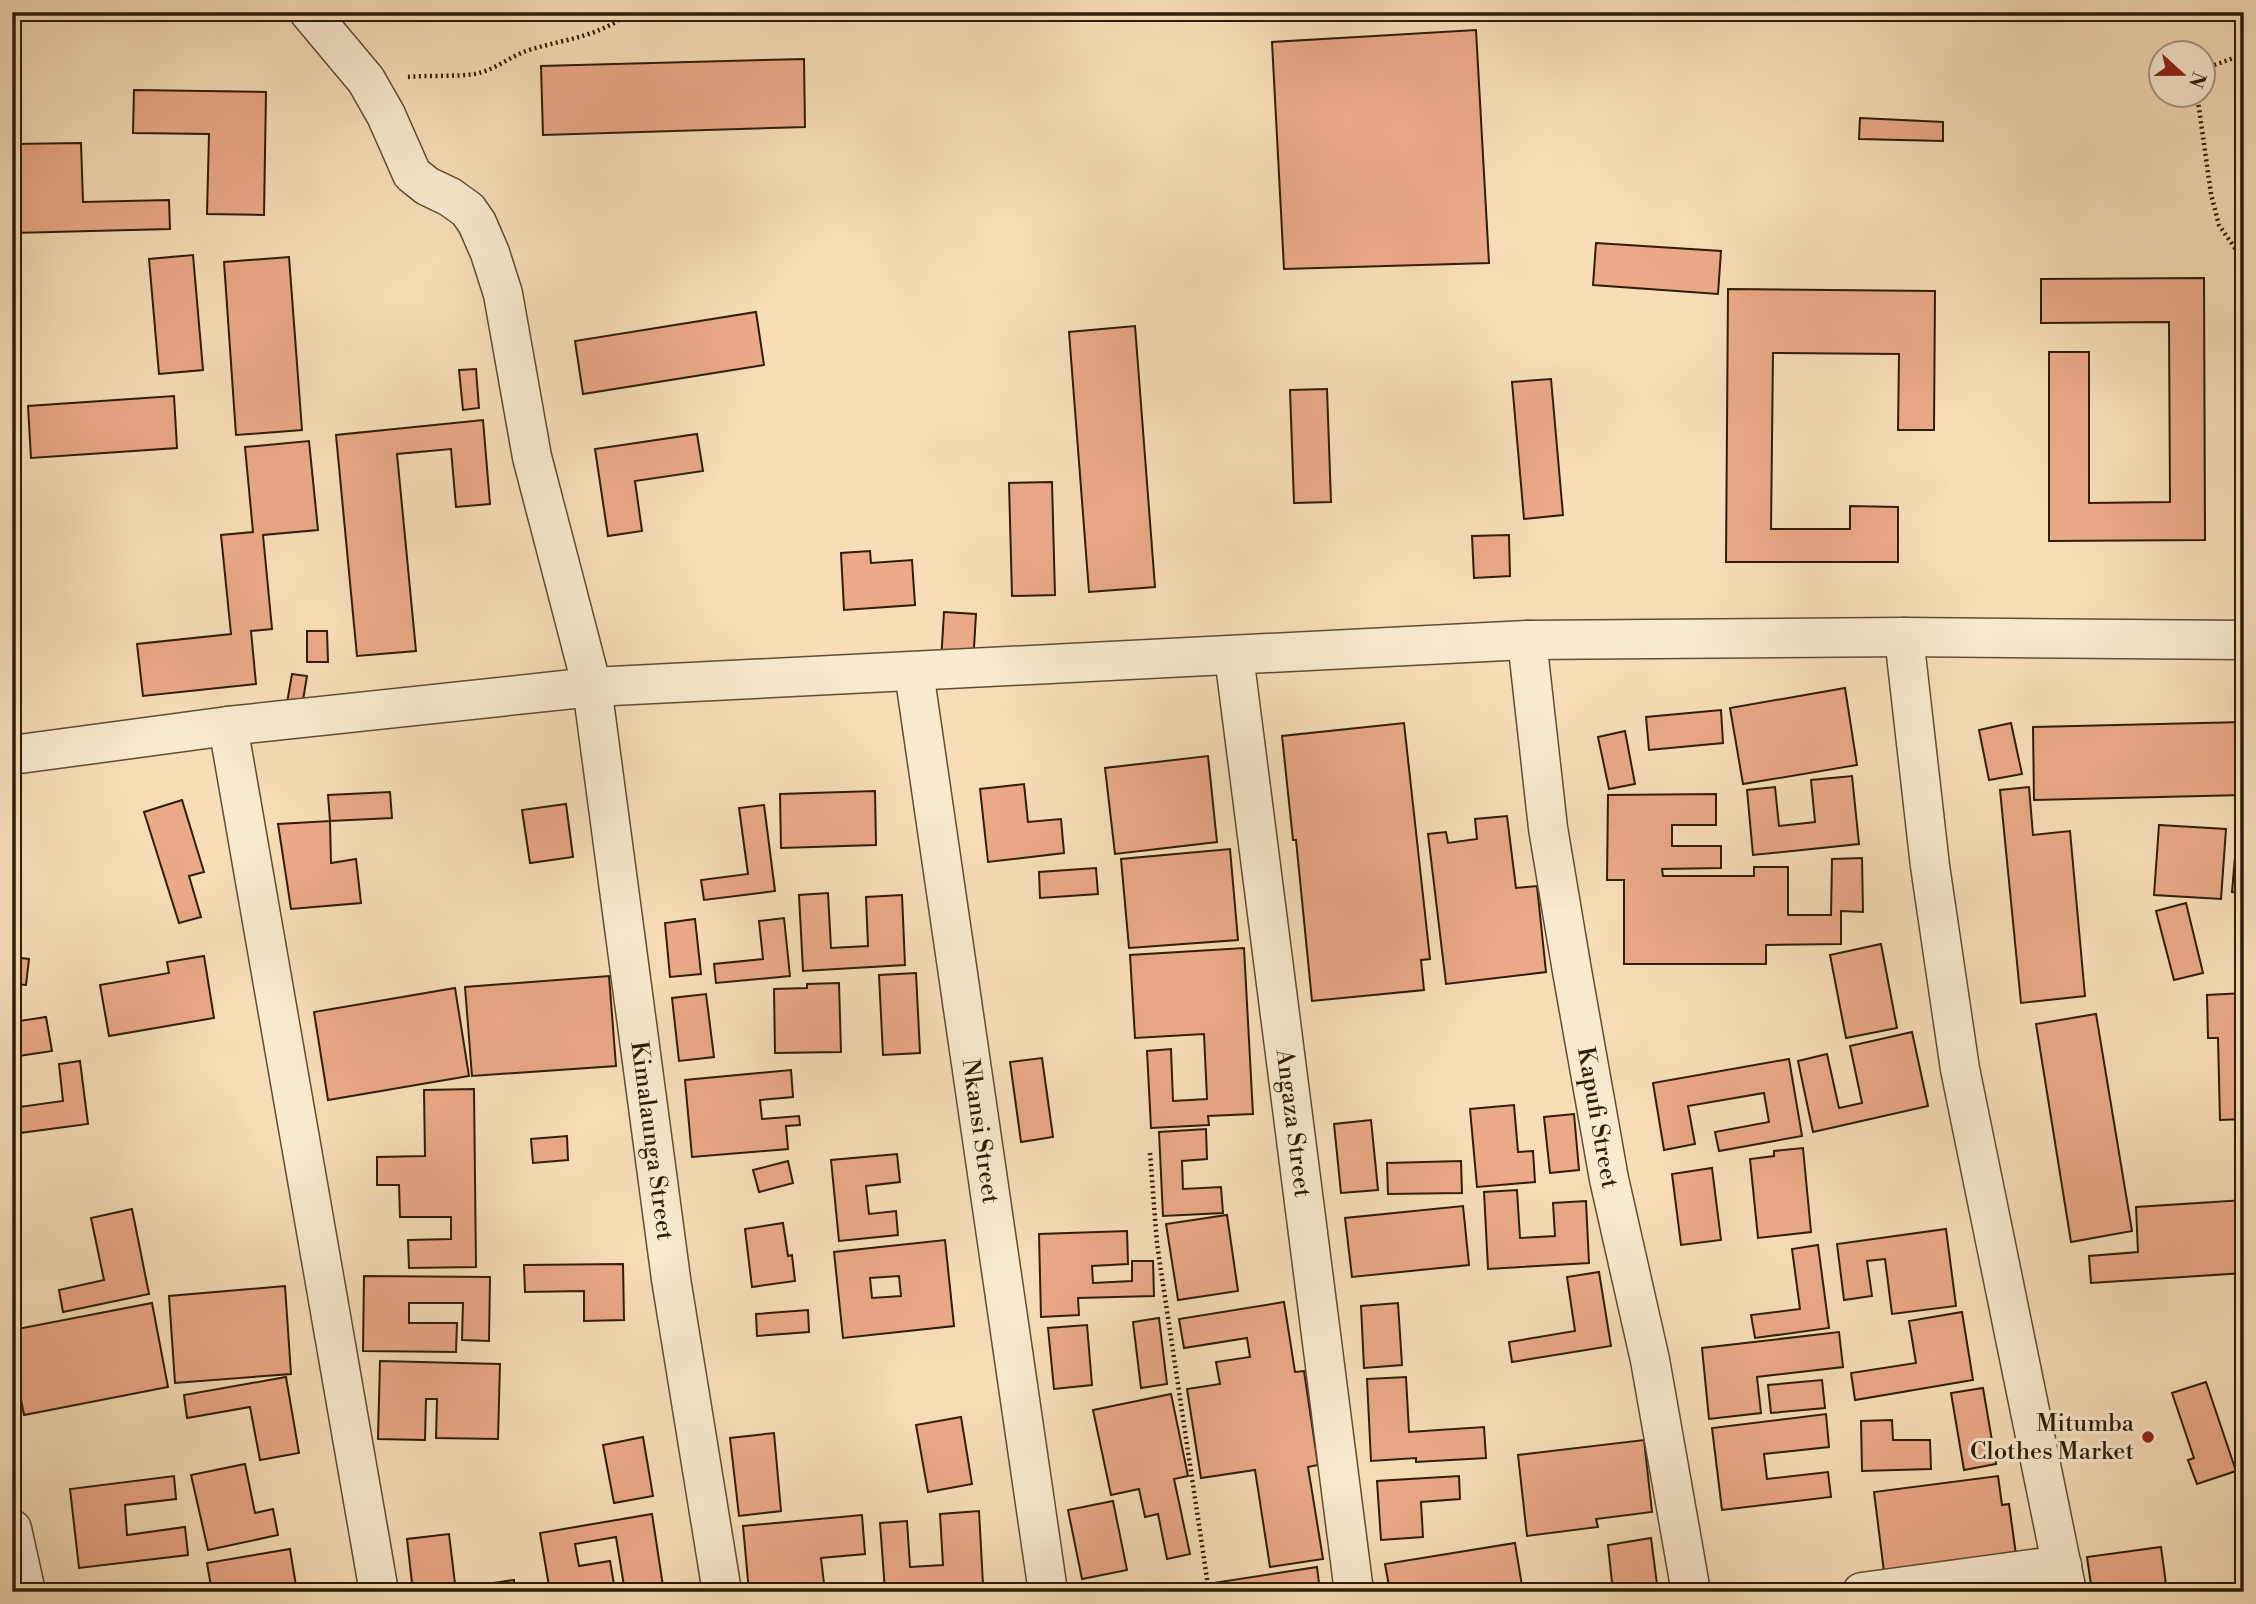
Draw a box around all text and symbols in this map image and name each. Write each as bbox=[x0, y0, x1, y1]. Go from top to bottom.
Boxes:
north arrow bbox=[2148, 38, 2218, 108]
text: N bbox=[2183, 68, 2211, 91]
street label: Kimalaunga Street bbox=[623, 1039, 680, 1243]
street label: Kapufi Street bbox=[1570, 1045, 1625, 1192]
street label: Angaza Street bbox=[1268, 1046, 1317, 1200]
street label: Nkansi Street bbox=[955, 1057, 1005, 1206]
place label: Mitumba Clothes Market bbox=[1970, 1409, 2135, 1467]
marker: Mitumba Clothes Market bbox=[2140, 1429, 2156, 1445]

